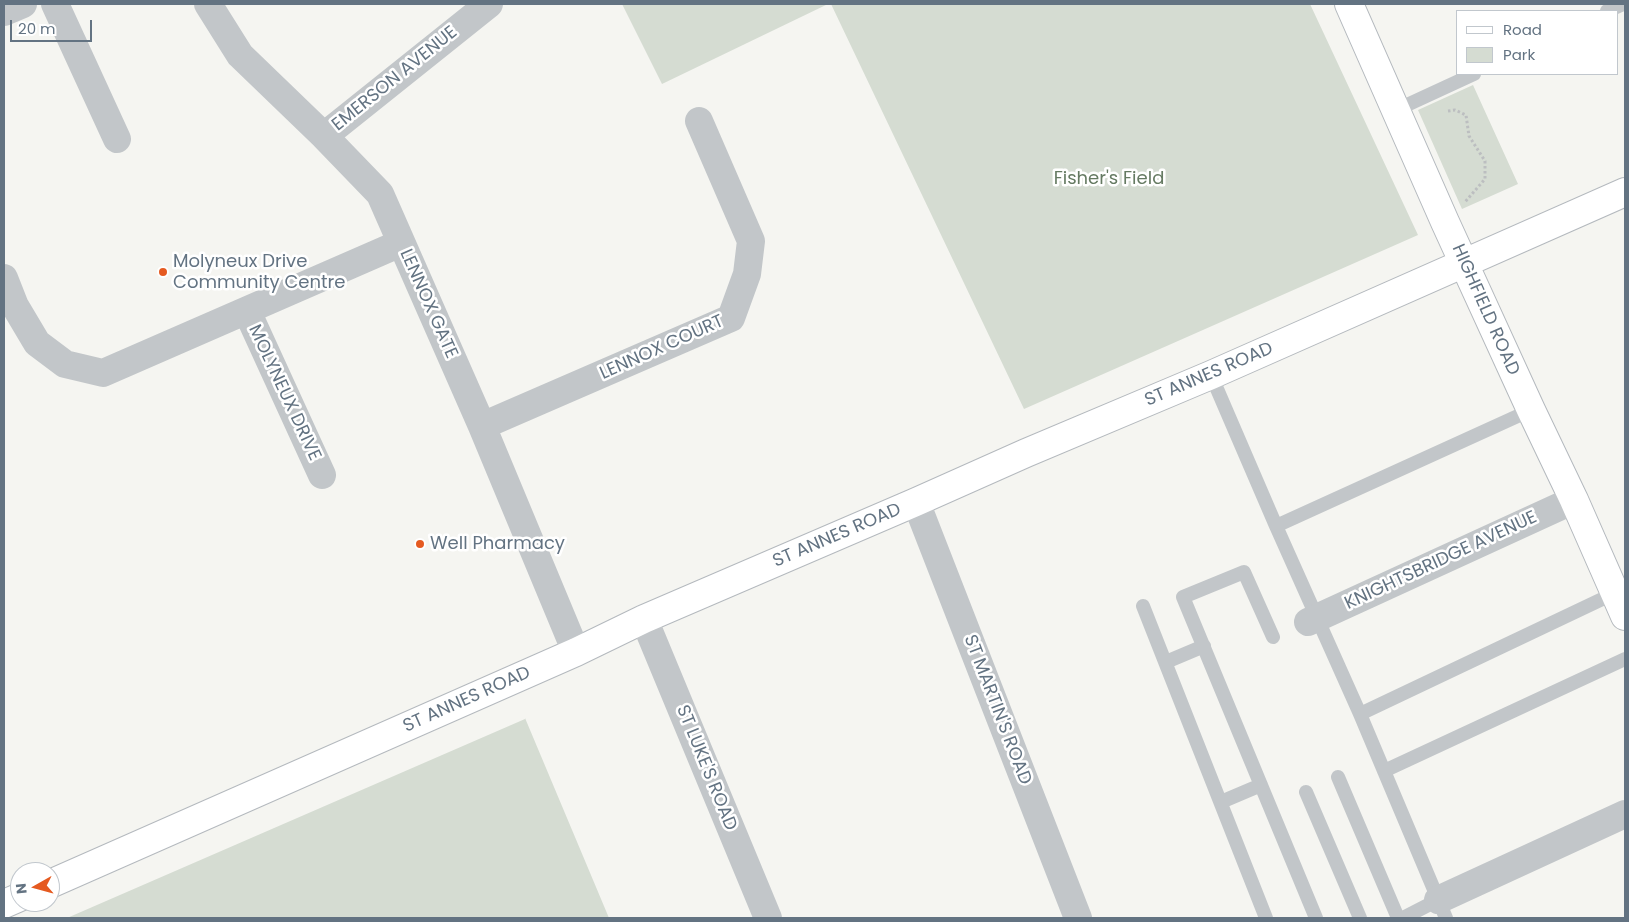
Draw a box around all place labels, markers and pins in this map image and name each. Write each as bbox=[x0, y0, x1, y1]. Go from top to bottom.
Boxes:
place label: Molyneux Drive Community Centre bbox=[173, 251, 345, 294]
marker: Molyneux Drive Community Centre bbox=[157, 266, 169, 278]
place label: Well Pharmacy bbox=[430, 533, 565, 555]
marker: Well Pharmacy bbox=[414, 538, 426, 550]

